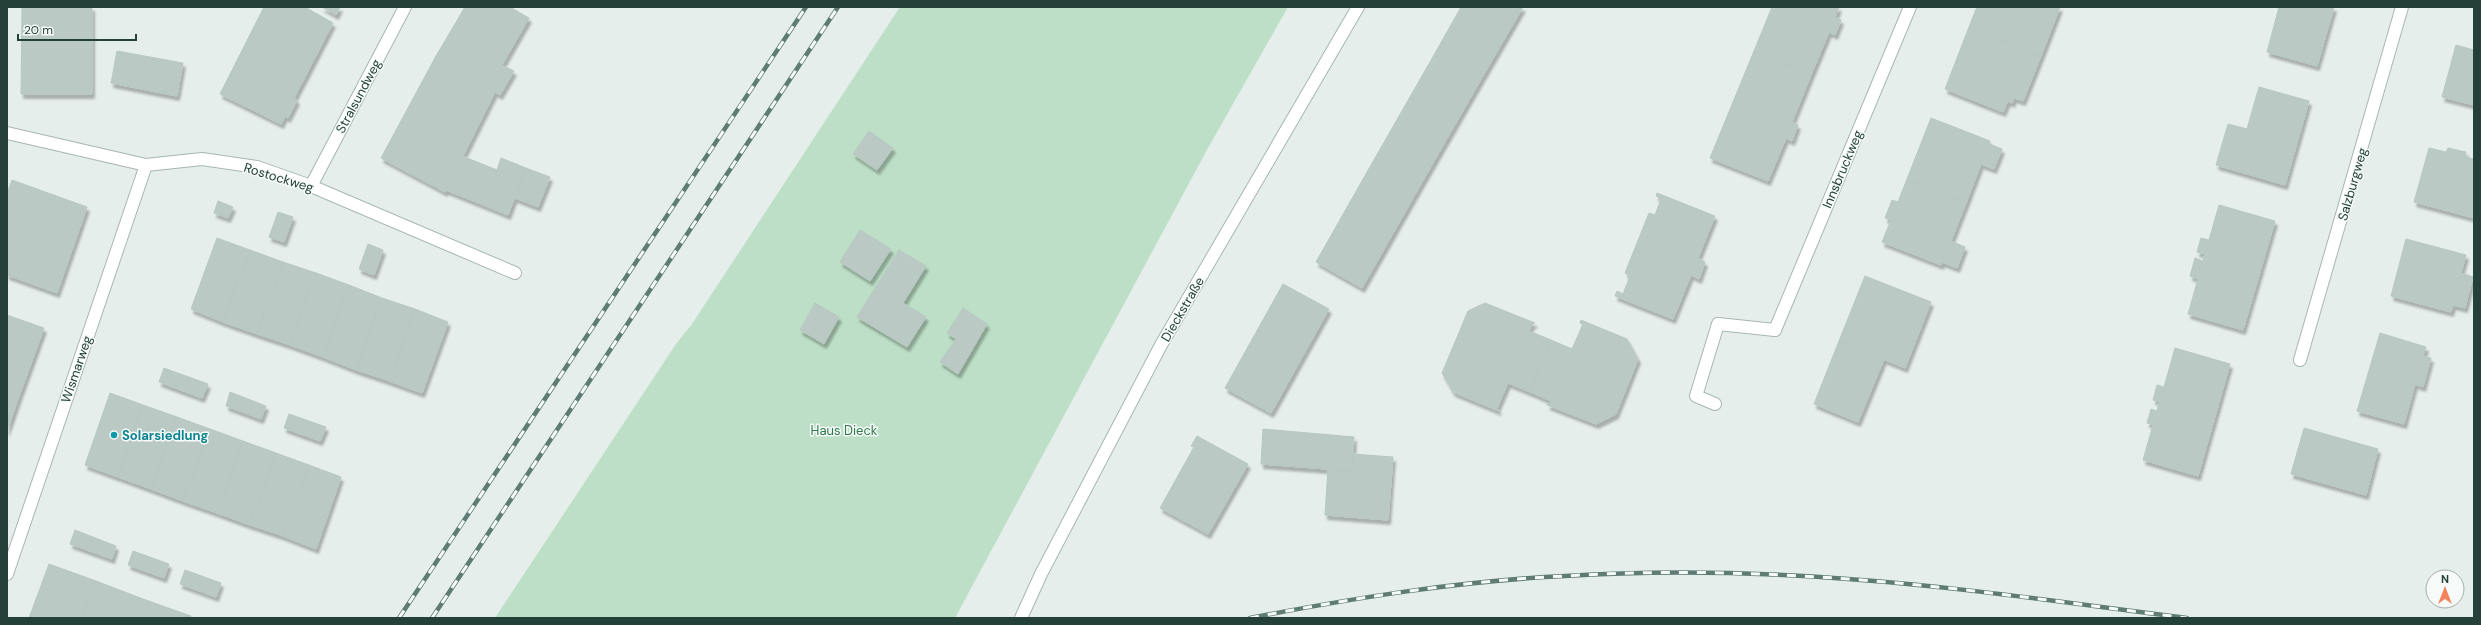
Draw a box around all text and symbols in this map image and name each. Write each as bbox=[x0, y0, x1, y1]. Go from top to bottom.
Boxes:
scale bar bbox=[18, 16, 136, 42]
text: 20 m bbox=[24, 22, 53, 38]
street label: Stralsundweg bbox=[332, 56, 385, 136]
street label: Innsbruckweg bbox=[1818, 128, 1867, 211]
street label: Salzburgweg bbox=[2334, 146, 2371, 223]
street label: Rostockweg bbox=[242, 159, 316, 196]
street label: Dieckstraße bbox=[1157, 274, 1208, 345]
street label: Wismarweg bbox=[57, 333, 96, 405]
park label: Haus Dieck bbox=[811, 422, 878, 439]
place label: Solarsiedlung bbox=[122, 427, 209, 444]
marker: Solarsiedlung bbox=[109, 430, 119, 440]
north arrow bbox=[2425, 569, 2465, 609]
text: N bbox=[2441, 572, 2449, 586]

